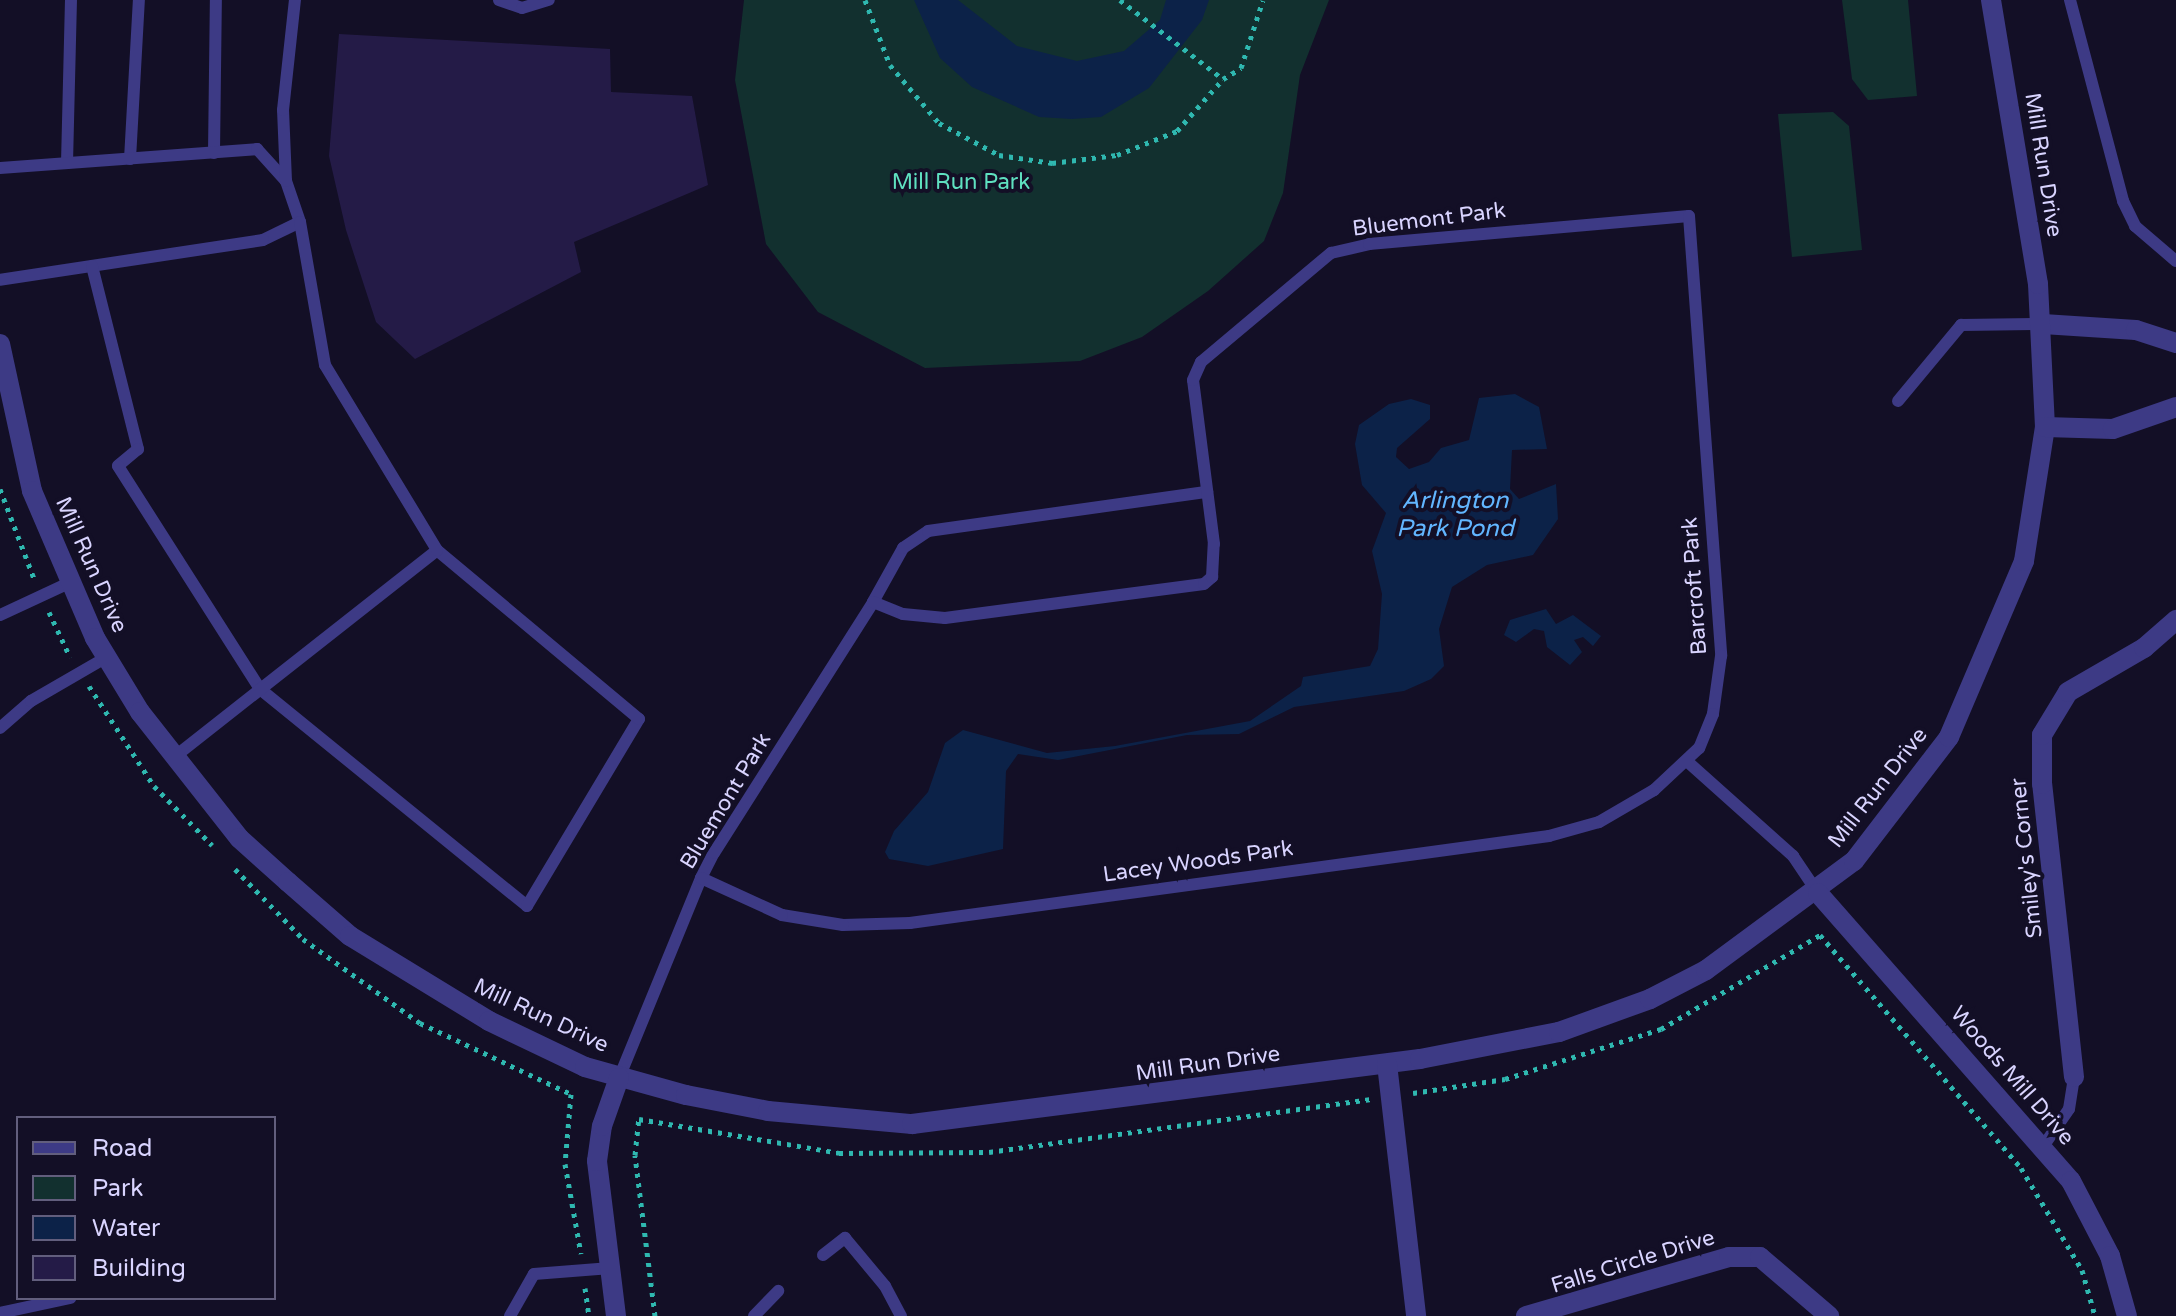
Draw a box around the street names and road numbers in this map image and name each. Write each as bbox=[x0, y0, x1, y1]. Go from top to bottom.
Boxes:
street label: Mill Run Drive bbox=[2019, 91, 2067, 239]
street label: Bluemont Park bbox=[1351, 197, 1507, 243]
street label: Mill Run Drive bbox=[49, 493, 133, 637]
street label: Barcroft Park bbox=[1677, 516, 1713, 656]
street label: Mill Run Drive bbox=[1823, 723, 1933, 853]
street label: Bluemont Park bbox=[675, 728, 777, 874]
street label: Smiley's Corner bbox=[2005, 777, 2049, 939]
street label: Lacey Woods Park bbox=[1101, 836, 1295, 888]
street label: Mill Run Drive bbox=[469, 973, 613, 1059]
street label: Woods Mill Drive bbox=[1944, 1001, 2080, 1151]
street label: Mill Run Drive bbox=[1134, 1041, 1282, 1087]
street label: Falls Circle Drive bbox=[1548, 1225, 1718, 1299]

